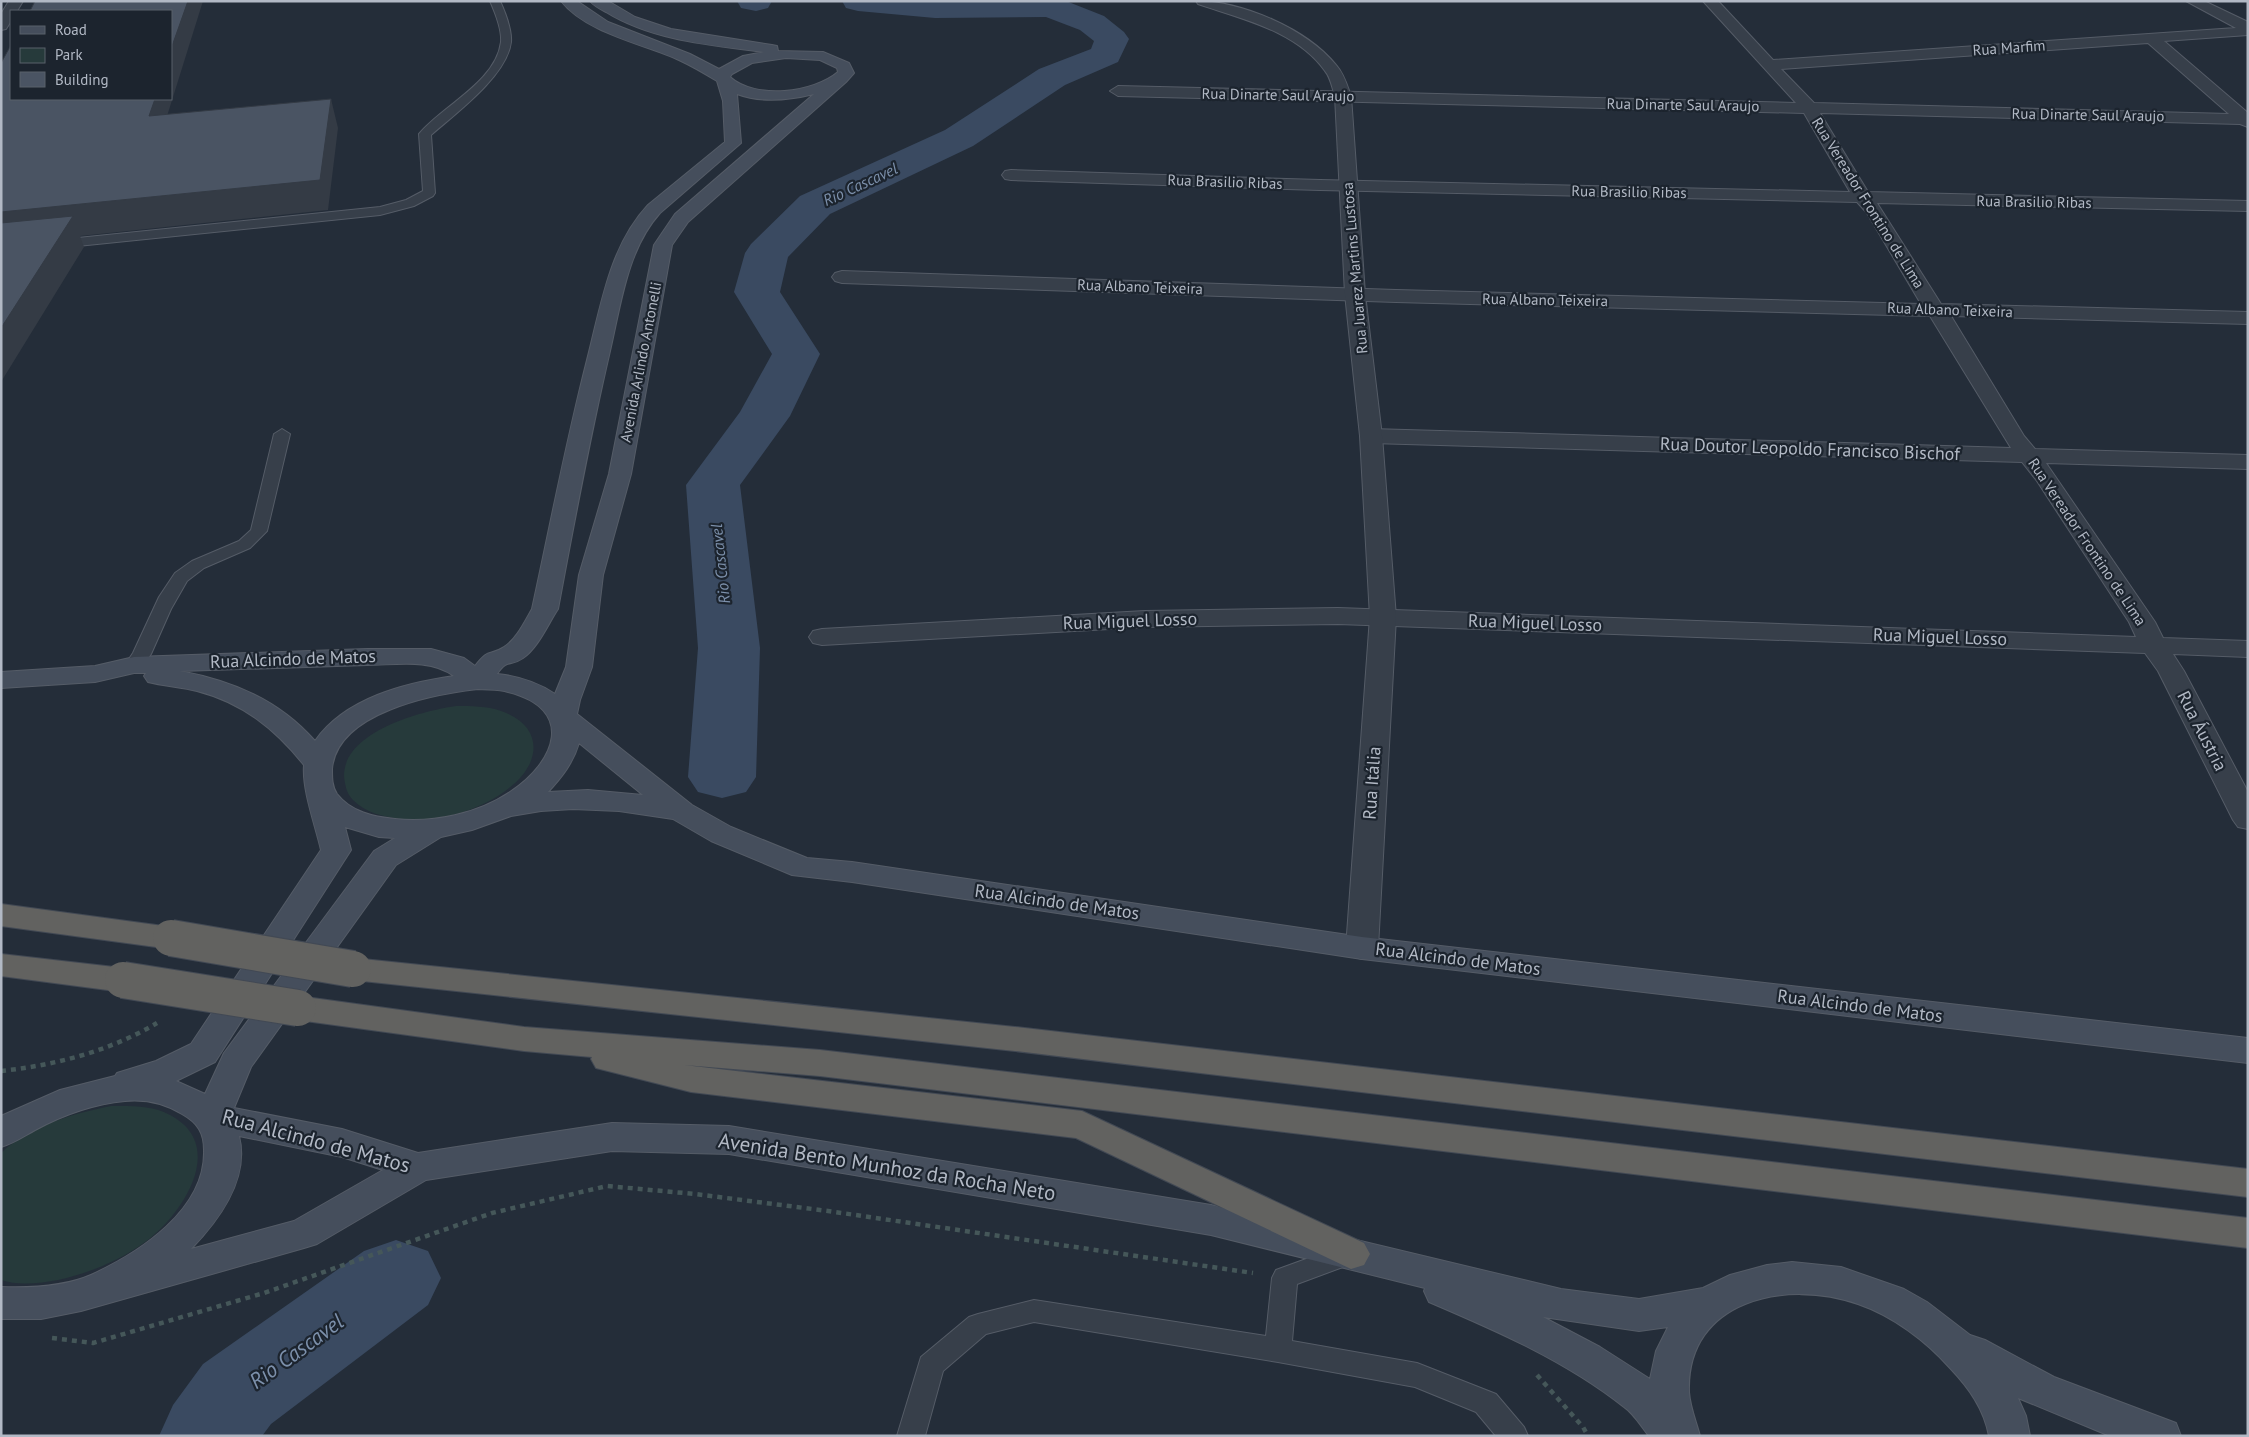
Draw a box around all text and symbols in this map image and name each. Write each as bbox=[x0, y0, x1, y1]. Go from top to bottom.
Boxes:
legend bbox=[10, 10, 172, 100]
text: Road bbox=[55, 20, 87, 39]
street label: Rua Marfim bbox=[1972, 35, 2046, 60]
text: Park bbox=[55, 45, 83, 64]
text: Building bbox=[55, 70, 109, 89]
street label: Rua Dinarte Saul Araujo bbox=[1201, 84, 1355, 105]
street label: Rua Dinarte Saul Araujo bbox=[1606, 94, 1760, 115]
street label: Rua Dinarte Saul Araujo bbox=[2011, 104, 2165, 125]
street label: Rua Vereador Frontino de Lima bbox=[1808, 114, 1929, 292]
water label: Rio Cascavel bbox=[819, 158, 901, 210]
street label: Rua Brasilio Ribas bbox=[1167, 170, 1283, 193]
street label: Rua Brasilio Ribas bbox=[1571, 181, 1687, 202]
street label: Rua Juarez Martins Lustosa bbox=[1338, 182, 1371, 355]
street label: Rua Brasilio Ribas bbox=[1976, 191, 2092, 212]
street label: Rua Albano Teixeira bbox=[1077, 275, 1203, 298]
street label: Avenida Arlindo Antonelli bbox=[616, 280, 665, 444]
street label: Rua Albano Teixeira bbox=[1482, 289, 1608, 310]
street label: Rua Albano Teixeira bbox=[1887, 298, 2013, 321]
street label: Rua Doutor Leopoldo Francisco Bischof bbox=[1660, 432, 1962, 465]
street label: Rua Vereador Frontino de Lima bbox=[2024, 454, 2151, 629]
water label: Rio Cascavel bbox=[706, 522, 734, 605]
street label: Rua Miguel Losso bbox=[1062, 607, 1197, 634]
street label: Rua Miguel Losso bbox=[1468, 609, 1603, 636]
street label: Rua Miguel Losso bbox=[1873, 623, 2008, 650]
street label: Rua Alcindo de Matos bbox=[210, 644, 376, 673]
street label: Rua Áustria bbox=[2172, 687, 2232, 775]
street label: Rua Itália bbox=[1357, 746, 1386, 820]
street label: Rua Alcindo de Matos bbox=[973, 879, 1141, 924]
street label: Rua Alcindo de Matos bbox=[1374, 937, 1542, 980]
street label: Rua Alcindo de Matos bbox=[1776, 984, 1944, 1027]
street label: Rua Alcindo de Matos bbox=[219, 1102, 413, 1179]
street label: Avenida Bento Munhoz da Rocha Neto bbox=[717, 1127, 1058, 1207]
water label: Rio Cascavel bbox=[243, 1307, 349, 1395]

